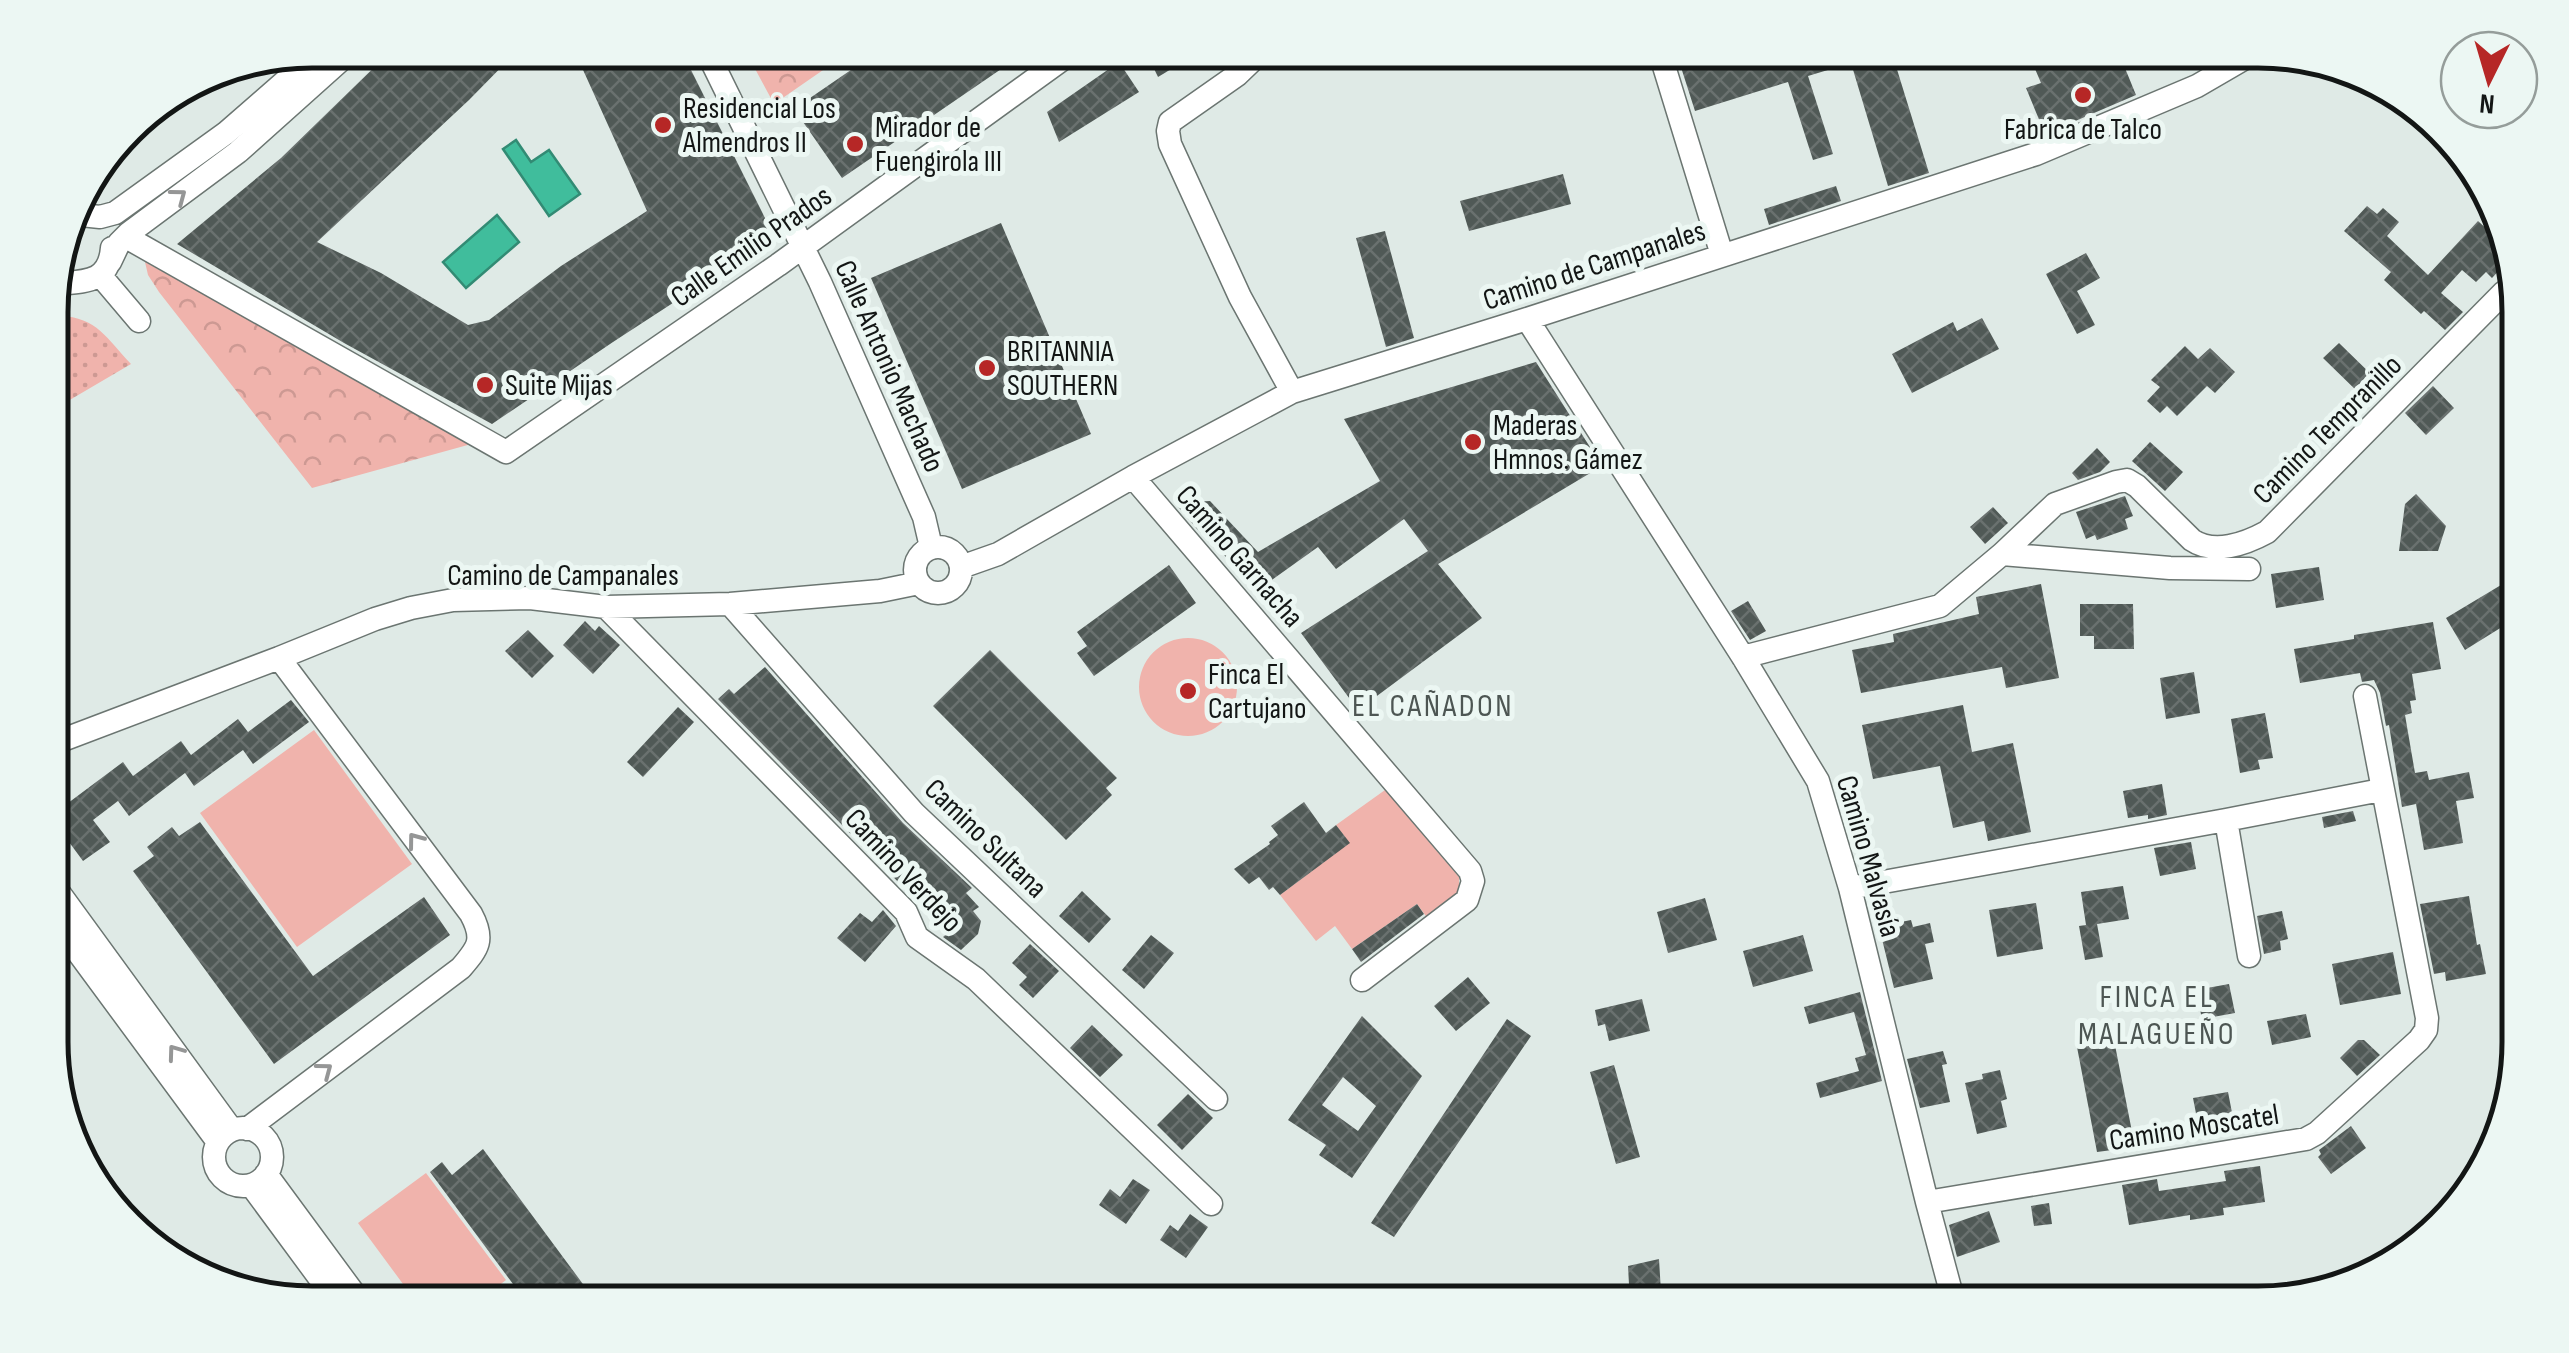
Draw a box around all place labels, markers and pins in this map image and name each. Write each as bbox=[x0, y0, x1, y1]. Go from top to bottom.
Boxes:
marker: Fabrica de Talco bbox=[2072, 84, 2094, 106]
place label: Residencial Los Almendros II bbox=[682, 91, 836, 161]
place label: Mirador de Fuengirola III bbox=[875, 110, 1002, 180]
place label: Fabrica de Talco bbox=[2004, 112, 2162, 148]
marker: Residencial Los Almendros II bbox=[652, 114, 674, 136]
marker: Mirador de Fuengirola III bbox=[844, 133, 866, 155]
place label: BRITANNIA SOUTHERN bbox=[1007, 334, 1118, 404]
marker: BRITANNIA SOUTHERN bbox=[976, 357, 998, 379]
place label: Suite Mijas bbox=[505, 368, 613, 404]
marker: Suite Mijas bbox=[474, 374, 496, 396]
place label: Maderas Hmnos. Gámez bbox=[1493, 408, 1643, 478]
marker: Maderas Hmnos. Gámez bbox=[1462, 431, 1484, 453]
place label: Finca El Cartujano bbox=[1208, 657, 1306, 727]
marker: Finca El Cartujano bbox=[1177, 680, 1199, 702]

